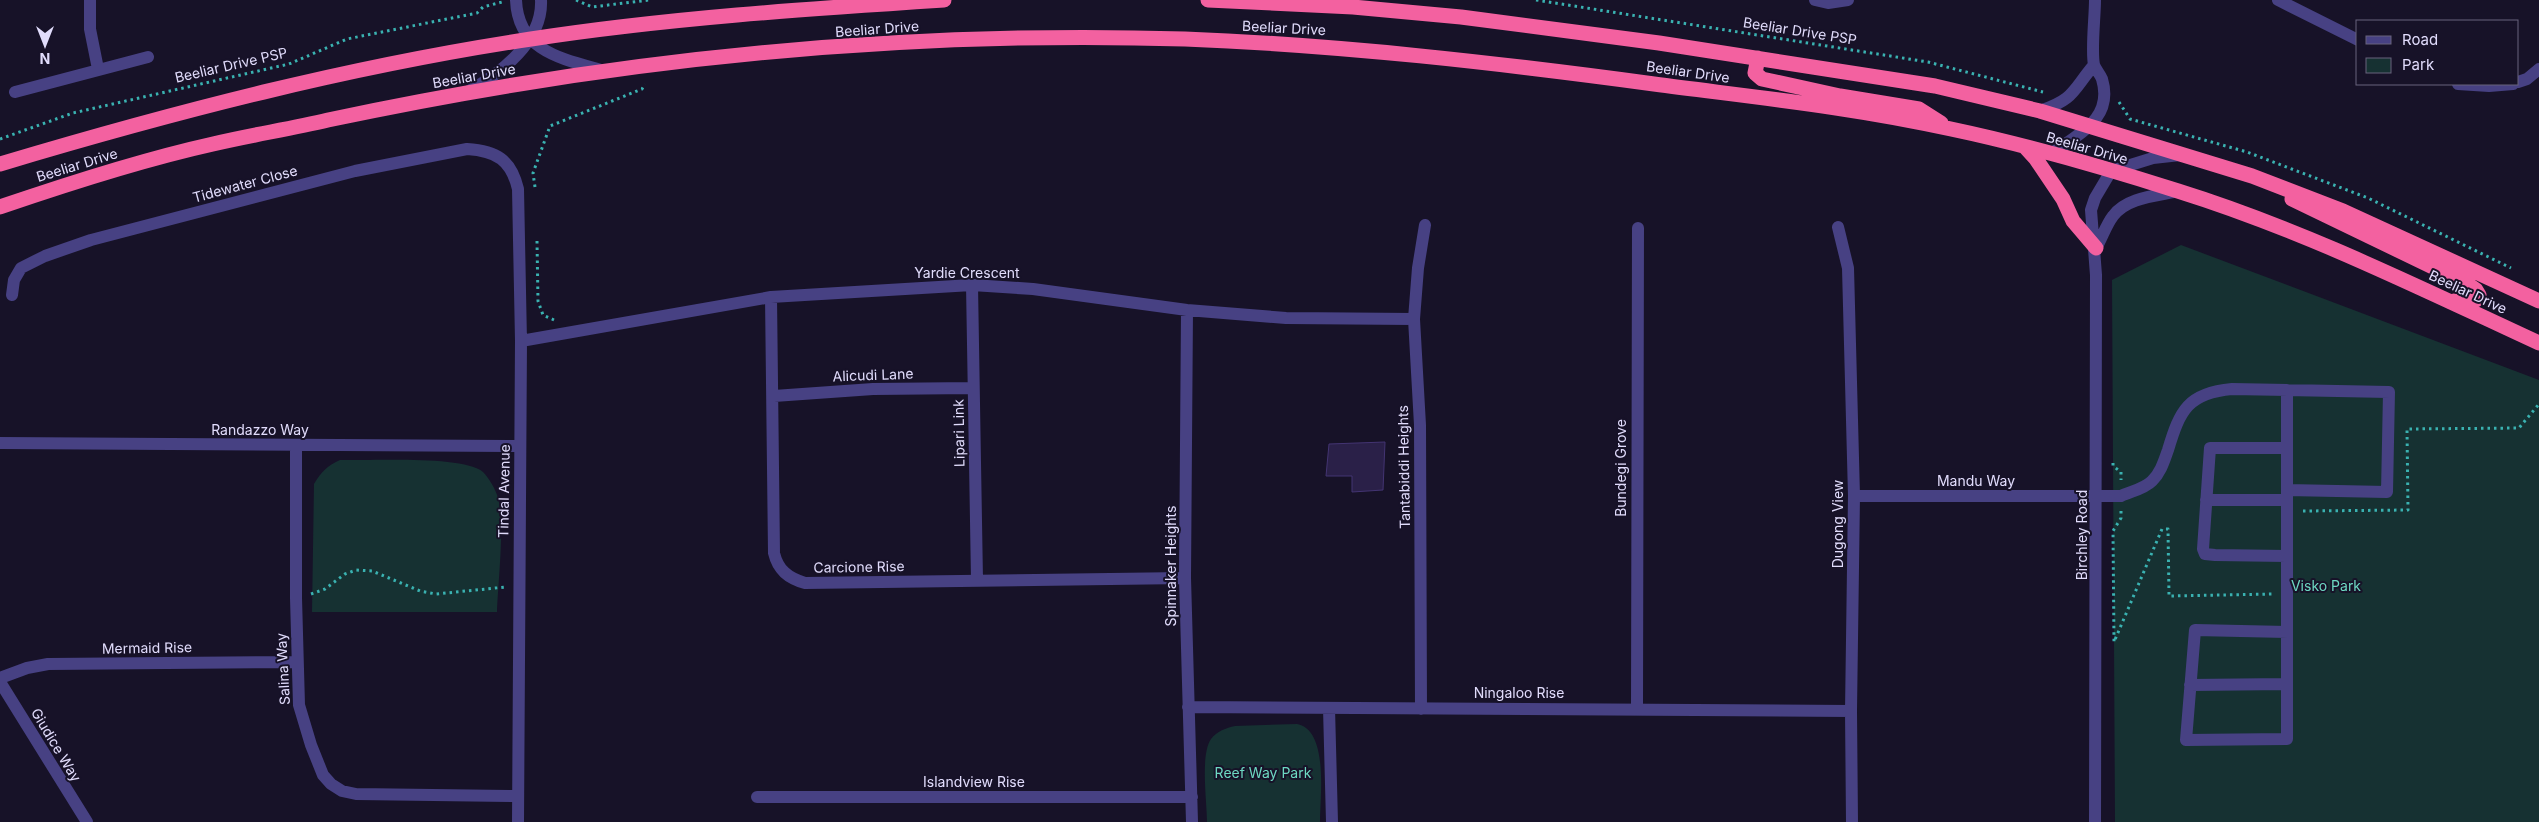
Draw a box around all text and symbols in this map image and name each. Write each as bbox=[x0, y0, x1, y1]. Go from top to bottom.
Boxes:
street label: Beeliar Drive PSP bbox=[1742, 13, 1858, 48]
street label: Beeliar Drive bbox=[834, 17, 919, 40]
street label: Beeliar Drive bbox=[1242, 17, 1326, 38]
north arrow bbox=[20, 20, 70, 70]
legend bbox=[2356, 20, 2519, 85]
text: Road bbox=[2402, 30, 2438, 49]
street label: Beeliar Drive PSP bbox=[173, 43, 289, 86]
text: N bbox=[40, 50, 50, 67]
text: Park bbox=[2402, 55, 2435, 74]
street label: Beeliar Drive bbox=[1645, 57, 1731, 86]
street label: Beeliar Drive bbox=[431, 60, 517, 91]
street label: Beeliar Drive bbox=[2044, 128, 2130, 167]
street label: Beeliar Drive bbox=[34, 144, 120, 185]
street label: Tidewater Close bbox=[191, 161, 299, 206]
street label: Yardie Crescent bbox=[914, 264, 1020, 281]
street label: Beeliar Drive bbox=[2427, 266, 2510, 317]
street label: Alicudi Lane bbox=[832, 365, 914, 384]
street label: Lipari Link bbox=[949, 399, 968, 467]
street label: Tantabiddi Heights bbox=[1394, 405, 1413, 529]
street label: Bundegi Grove bbox=[1612, 419, 1629, 517]
street label: Randazzo Way bbox=[211, 421, 309, 438]
street label: Tindal Avenue bbox=[494, 444, 513, 538]
street label: Mandu Way bbox=[1937, 472, 2015, 489]
street label: Dugong View bbox=[1829, 480, 1846, 568]
street label: Birchley Road bbox=[2073, 490, 2090, 580]
street label: Spinnaker Heights bbox=[1162, 506, 1179, 626]
street label: Carcione Rise bbox=[813, 557, 905, 576]
park label: Visko Park bbox=[2291, 577, 2361, 594]
street label: Salina Way bbox=[272, 632, 293, 706]
street label: Mermaid Rise bbox=[102, 638, 192, 657]
street label: Ningaloo Rise bbox=[1474, 684, 1564, 701]
street label: Giudice Way bbox=[28, 705, 85, 785]
park label: Reef Way Park bbox=[1215, 764, 1312, 781]
street label: Islandview Rise bbox=[923, 773, 1025, 790]

